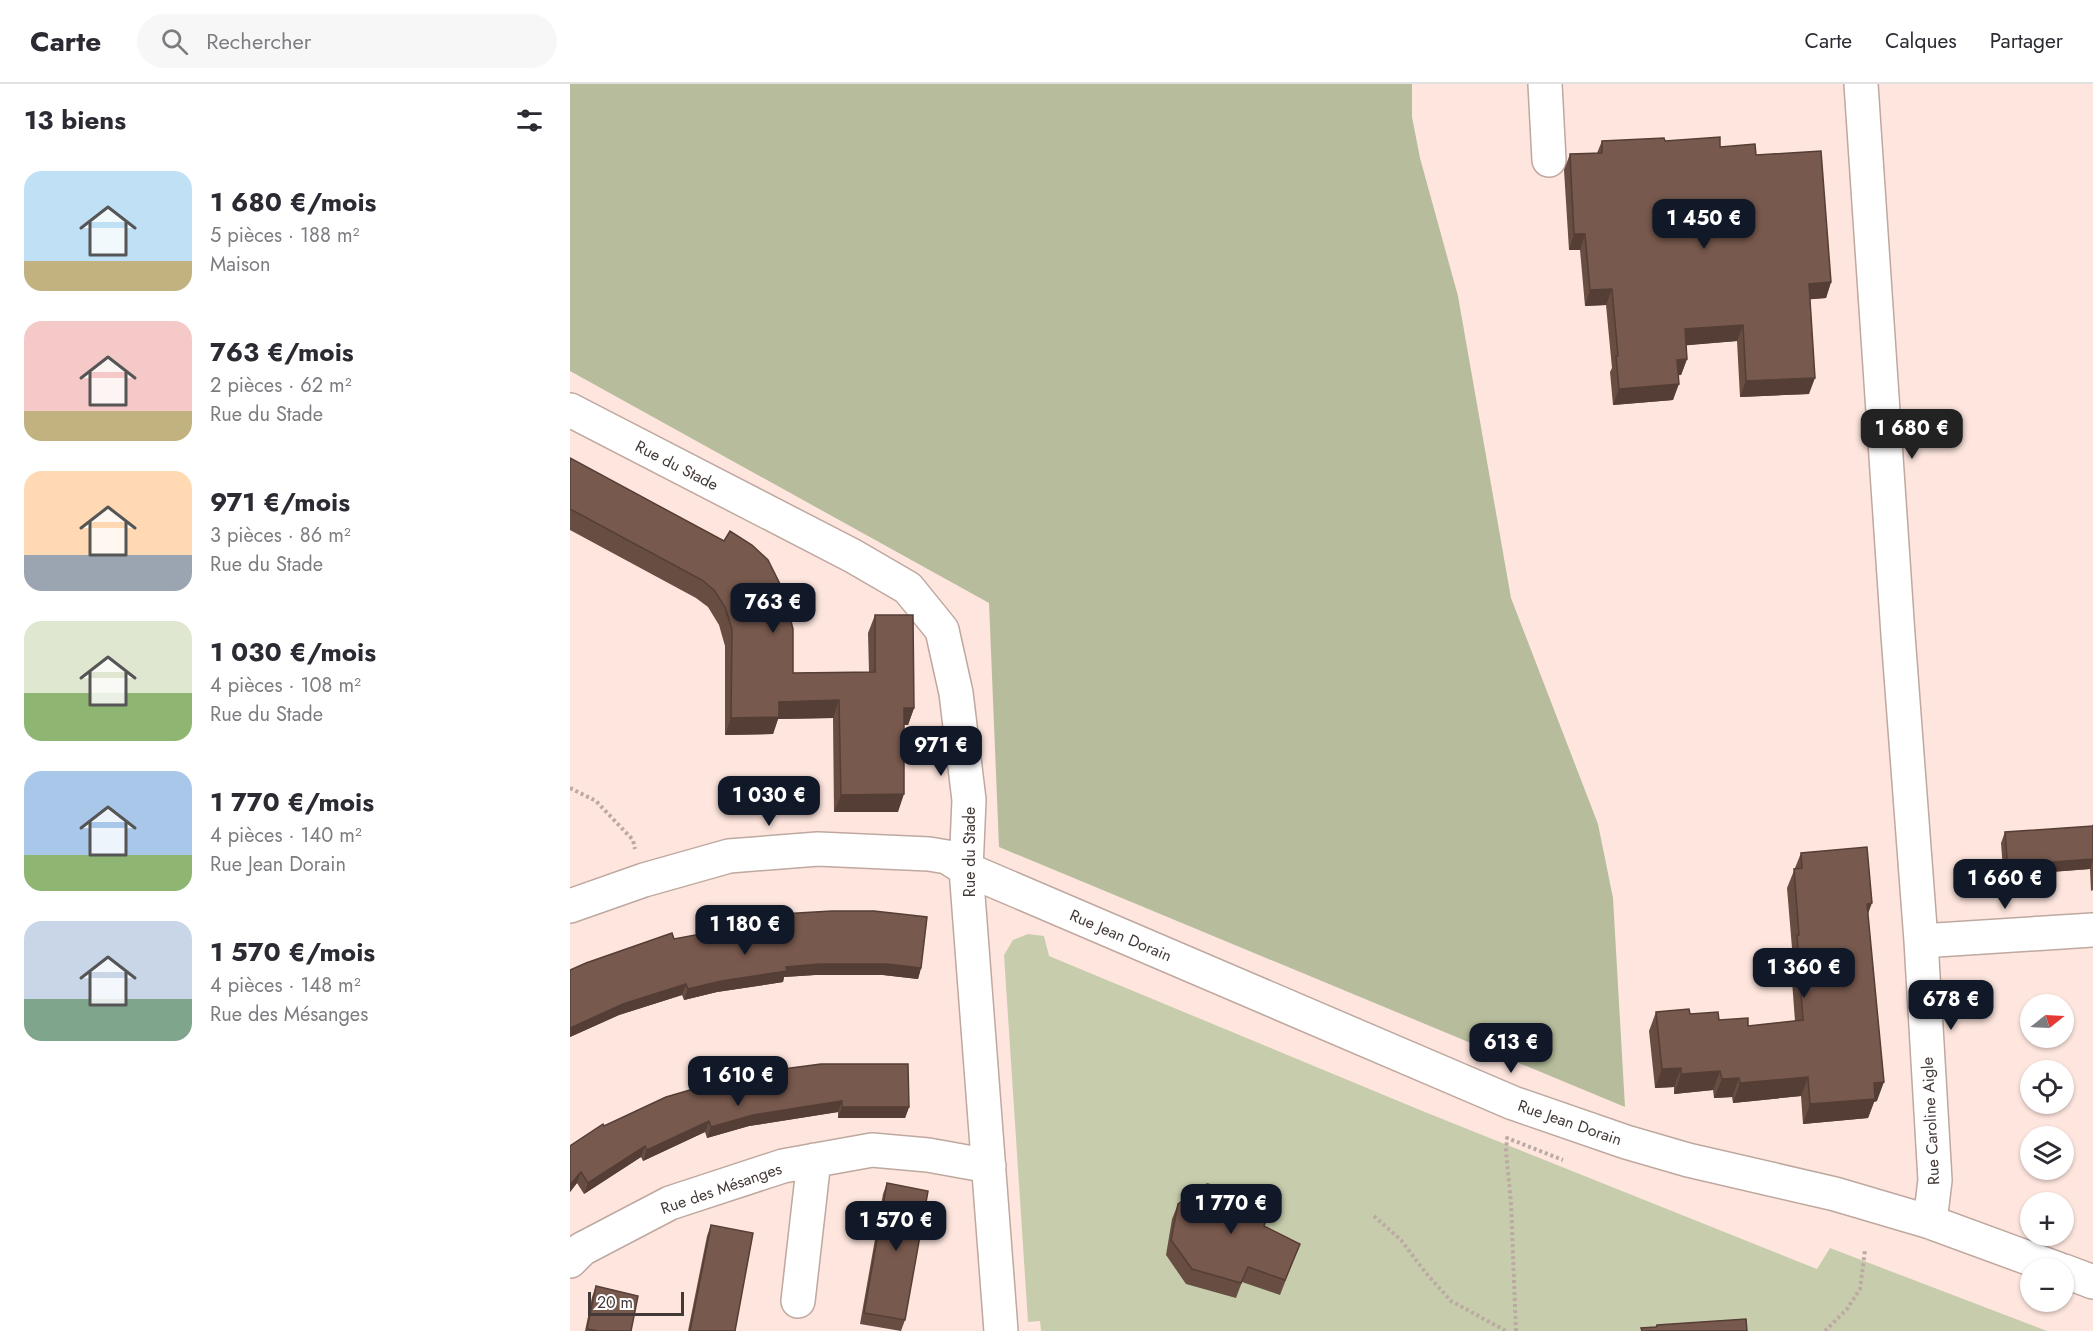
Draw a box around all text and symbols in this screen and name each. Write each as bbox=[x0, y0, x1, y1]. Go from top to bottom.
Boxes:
search box bbox=[137, 14, 557, 68]
text: Carte bbox=[30, 21, 101, 62]
icon: search bbox=[158, 25, 191, 58]
text: Rechercher bbox=[206, 25, 311, 57]
text: Carte bbox=[1805, 26, 1852, 56]
text: Calques bbox=[1885, 26, 1957, 56]
text: Partager bbox=[1990, 26, 2063, 56]
text: 13 biens bbox=[24, 101, 126, 139]
icon: filters bbox=[513, 104, 546, 137]
text: 1 680 €/mois bbox=[210, 183, 376, 221]
icon: home bbox=[72, 195, 144, 267]
pin: 1 450 € bbox=[1649, 199, 1759, 250]
text: 1 450 € bbox=[1666, 204, 1742, 233]
text: 5 pièces · 188 m² bbox=[210, 221, 359, 250]
text: Maison bbox=[210, 250, 271, 279]
text: 763 €/mois bbox=[210, 333, 354, 371]
icon: home bbox=[72, 345, 144, 417]
text: 2 pièces · 62 m² bbox=[210, 371, 352, 400]
text: Rue du Stade bbox=[210, 400, 323, 429]
pin: 1 680 € bbox=[1857, 409, 1967, 460]
text: 1 680 € bbox=[1875, 414, 1949, 443]
street label: Rue du Stade bbox=[631, 435, 722, 496]
text: 971 €/mois bbox=[210, 483, 350, 521]
icon: home bbox=[72, 495, 144, 567]
text: 3 pièces · 86 m² bbox=[210, 521, 351, 550]
text: Rue du Stade bbox=[210, 550, 323, 579]
pin: 763 € bbox=[731, 583, 815, 634]
text: 763 € bbox=[745, 588, 801, 617]
text: 1 030 €/mois bbox=[210, 633, 376, 671]
icon: home bbox=[72, 645, 144, 717]
text: 4 pièces · 108 m² bbox=[210, 671, 361, 700]
text: Rue du Stade bbox=[210, 700, 323, 729]
pin: 971 € bbox=[899, 726, 983, 777]
text: 971 € bbox=[914, 731, 968, 760]
pin: 1 030 € bbox=[714, 776, 824, 827]
text: 1 030 € bbox=[732, 781, 806, 810]
text: 1 770 €/mois bbox=[210, 783, 374, 821]
icon: home bbox=[72, 795, 144, 867]
street label: Rue du Stade bbox=[958, 807, 981, 897]
text: 4 pièces · 140 m² bbox=[210, 821, 362, 850]
text: Rue Jean Dorain bbox=[210, 850, 346, 879]
pin: 1 660 € bbox=[1950, 859, 2060, 910]
text: 1 660 € bbox=[1967, 864, 2043, 893]
street label: Rue Jean Dorain bbox=[1066, 904, 1175, 967]
pin: 1 180 € bbox=[690, 905, 800, 956]
text: 1 180 € bbox=[709, 910, 781, 939]
text: 1 570 €/mois bbox=[210, 933, 375, 971]
icon: home bbox=[72, 945, 144, 1017]
pin: 1 360 € bbox=[1749, 948, 1859, 999]
text: 1 360 € bbox=[1767, 953, 1841, 982]
text: 4 pièces · 148 m² bbox=[210, 971, 361, 1000]
pin: 678 € bbox=[1909, 980, 1993, 1031]
text: 678 € bbox=[1922, 985, 1980, 1014]
north arrow bbox=[2020, 994, 2074, 1048]
map controls bbox=[2020, 994, 2074, 1312]
text: Rue des Mésanges bbox=[210, 1000, 368, 1029]
pin: 613 € bbox=[1469, 1023, 1553, 1074]
text: 613 € bbox=[1483, 1028, 1539, 1057]
pin: 1 610 € bbox=[683, 1056, 793, 1107]
street label: Rue Caroline Aigle bbox=[1916, 1056, 1945, 1186]
button: locate bbox=[2020, 1060, 2074, 1114]
text: 1 610 € bbox=[702, 1061, 774, 1090]
street label: Rue Jean Dorain bbox=[1515, 1094, 1625, 1151]
button: layers bbox=[2020, 1126, 2074, 1180]
street label: Rue des Mésanges bbox=[658, 1157, 785, 1220]
pin: 1 770 € bbox=[1176, 1184, 1286, 1235]
text: 1 770 € bbox=[1195, 1189, 1267, 1218]
button: + bbox=[2020, 1192, 2074, 1246]
pin: 1 570 € bbox=[841, 1201, 951, 1252]
text: 1 570 € bbox=[859, 1206, 933, 1235]
button: − bbox=[2020, 1258, 2074, 1312]
scale bar bbox=[588, 1289, 684, 1316]
text: 20 m bbox=[597, 1291, 633, 1314]

